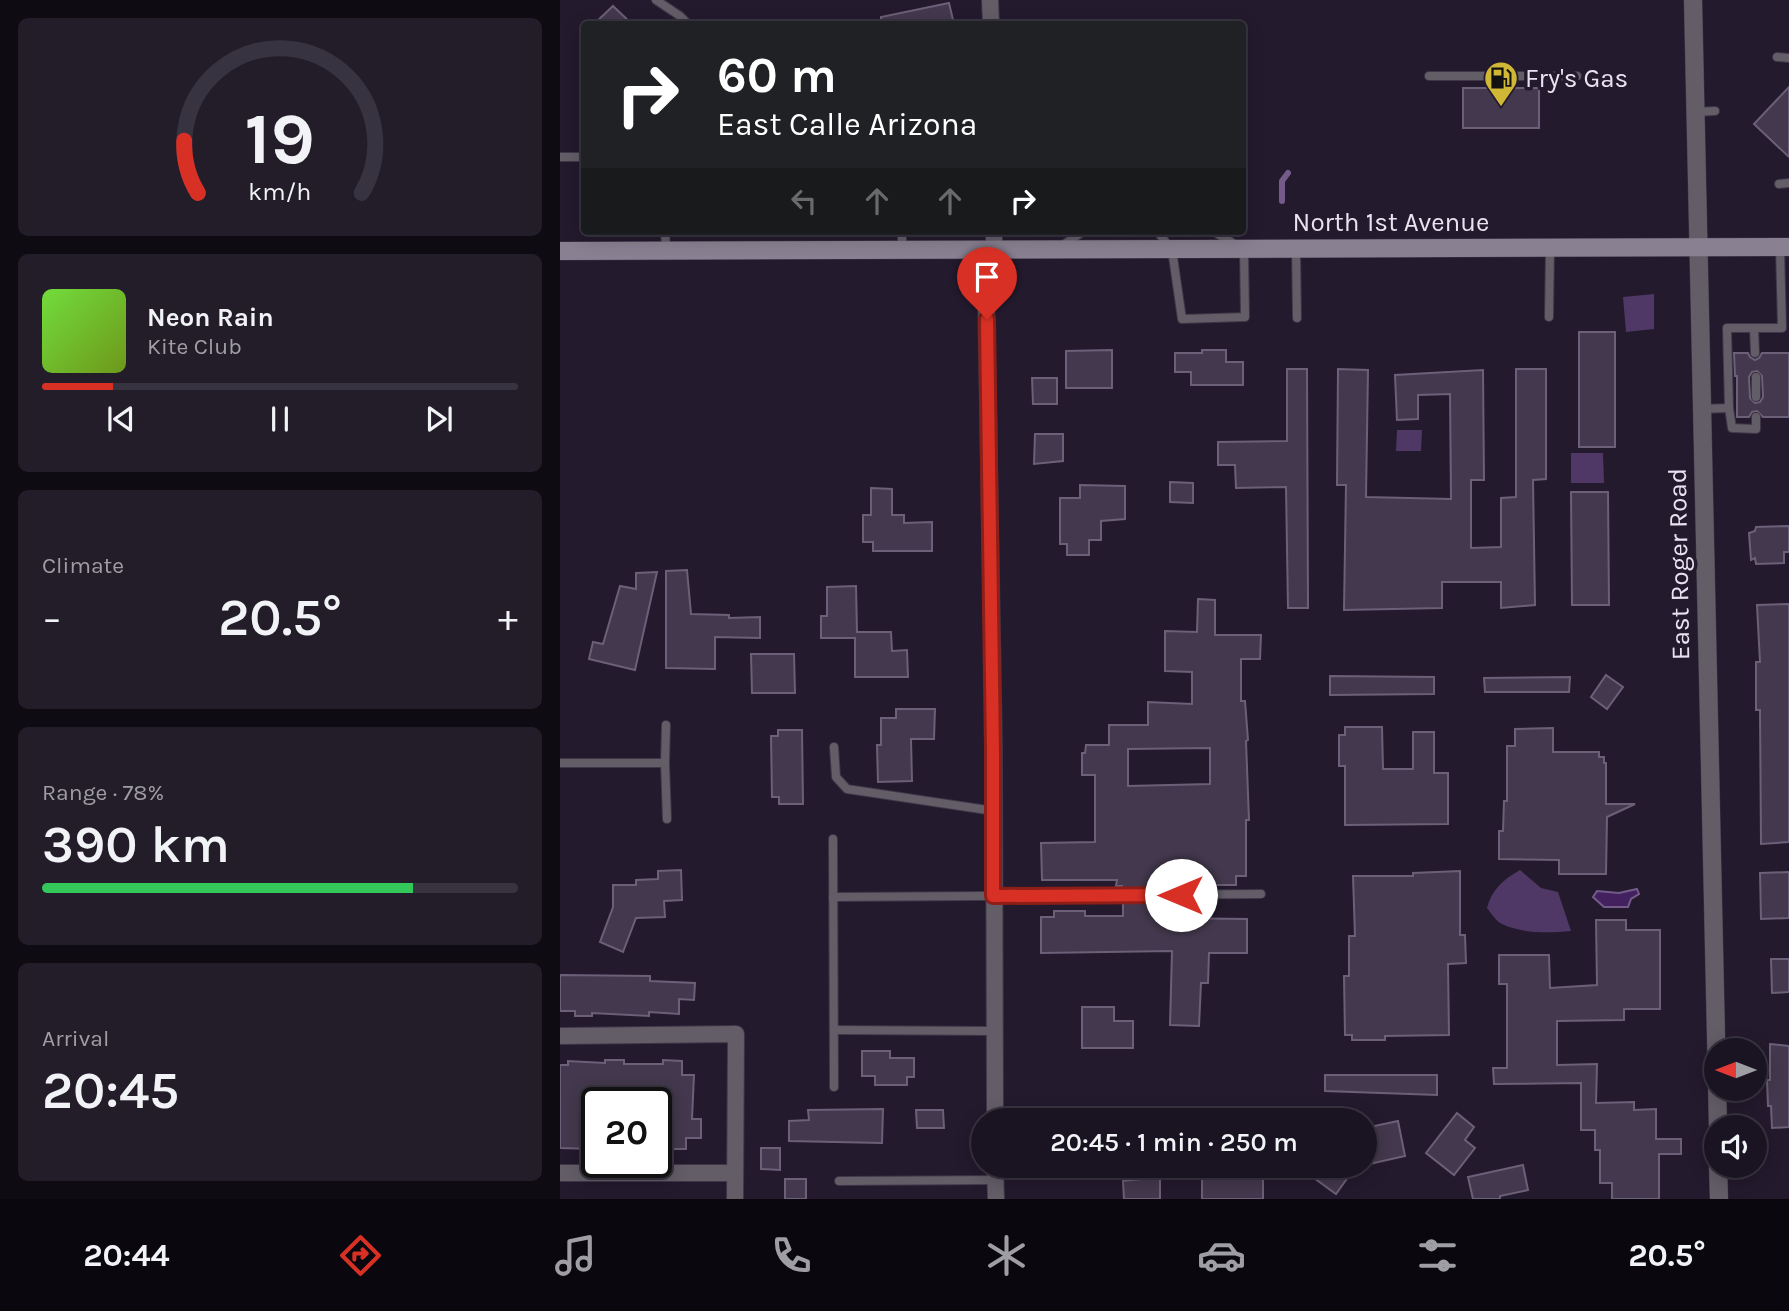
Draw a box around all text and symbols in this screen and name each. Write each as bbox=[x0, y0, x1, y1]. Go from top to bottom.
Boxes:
text: 60 m bbox=[717, 47, 837, 104]
icon: right bbox=[602, 49, 693, 140]
fuel station icon: Fry's Gas bbox=[1482, 59, 1520, 108]
place label: Fry's Gas bbox=[1525, 63, 1628, 94]
text: 19 bbox=[245, 96, 315, 181]
text: East Calle Arizona bbox=[717, 106, 977, 143]
text: km/h bbox=[248, 177, 312, 206]
icon: left bbox=[785, 182, 823, 220]
icon: ahead bbox=[858, 182, 896, 220]
icon: ahead bbox=[931, 182, 969, 220]
icon: right bbox=[1004, 182, 1042, 220]
street label: North 1st Avenue bbox=[1293, 207, 1489, 238]
pin bbox=[957, 247, 1017, 319]
icon: arrive bbox=[968, 258, 1006, 296]
text: Neon Rain bbox=[147, 302, 274, 333]
text: Kite Club bbox=[147, 333, 242, 360]
icon: previous bbox=[102, 400, 140, 438]
icon: pause bbox=[261, 400, 299, 438]
icon: next bbox=[420, 400, 458, 438]
street label: East Roger Road bbox=[1662, 468, 1696, 660]
text: Climate bbox=[42, 552, 124, 579]
text: 20.5° bbox=[218, 587, 342, 648]
text: − bbox=[42, 596, 62, 641]
text: + bbox=[498, 596, 518, 641]
text: Range · 78% bbox=[42, 779, 164, 806]
text: 390 km bbox=[42, 814, 230, 875]
position arrow bbox=[1144, 858, 1218, 932]
text: Arrival bbox=[42, 1025, 109, 1052]
north arrow bbox=[1704, 1038, 1768, 1101]
map controls bbox=[1704, 1038, 1767, 1178]
text: 20:45 bbox=[42, 1060, 179, 1121]
speed limit sign: 20 bbox=[581, 1087, 672, 1178]
button: sound bbox=[1704, 1115, 1767, 1178]
text: 20:45 · 1 min · 250 m bbox=[1050, 1127, 1298, 1158]
icon: directions bbox=[336, 1231, 385, 1280]
icon: music bbox=[551, 1231, 600, 1280]
icon: phone bbox=[767, 1231, 816, 1280]
icon: climate bbox=[982, 1231, 1031, 1280]
icon: car bbox=[1197, 1231, 1246, 1280]
icon: filters bbox=[1413, 1231, 1462, 1280]
text: 20:44 bbox=[83, 1237, 170, 1274]
text: 20.5° bbox=[1628, 1237, 1706, 1274]

